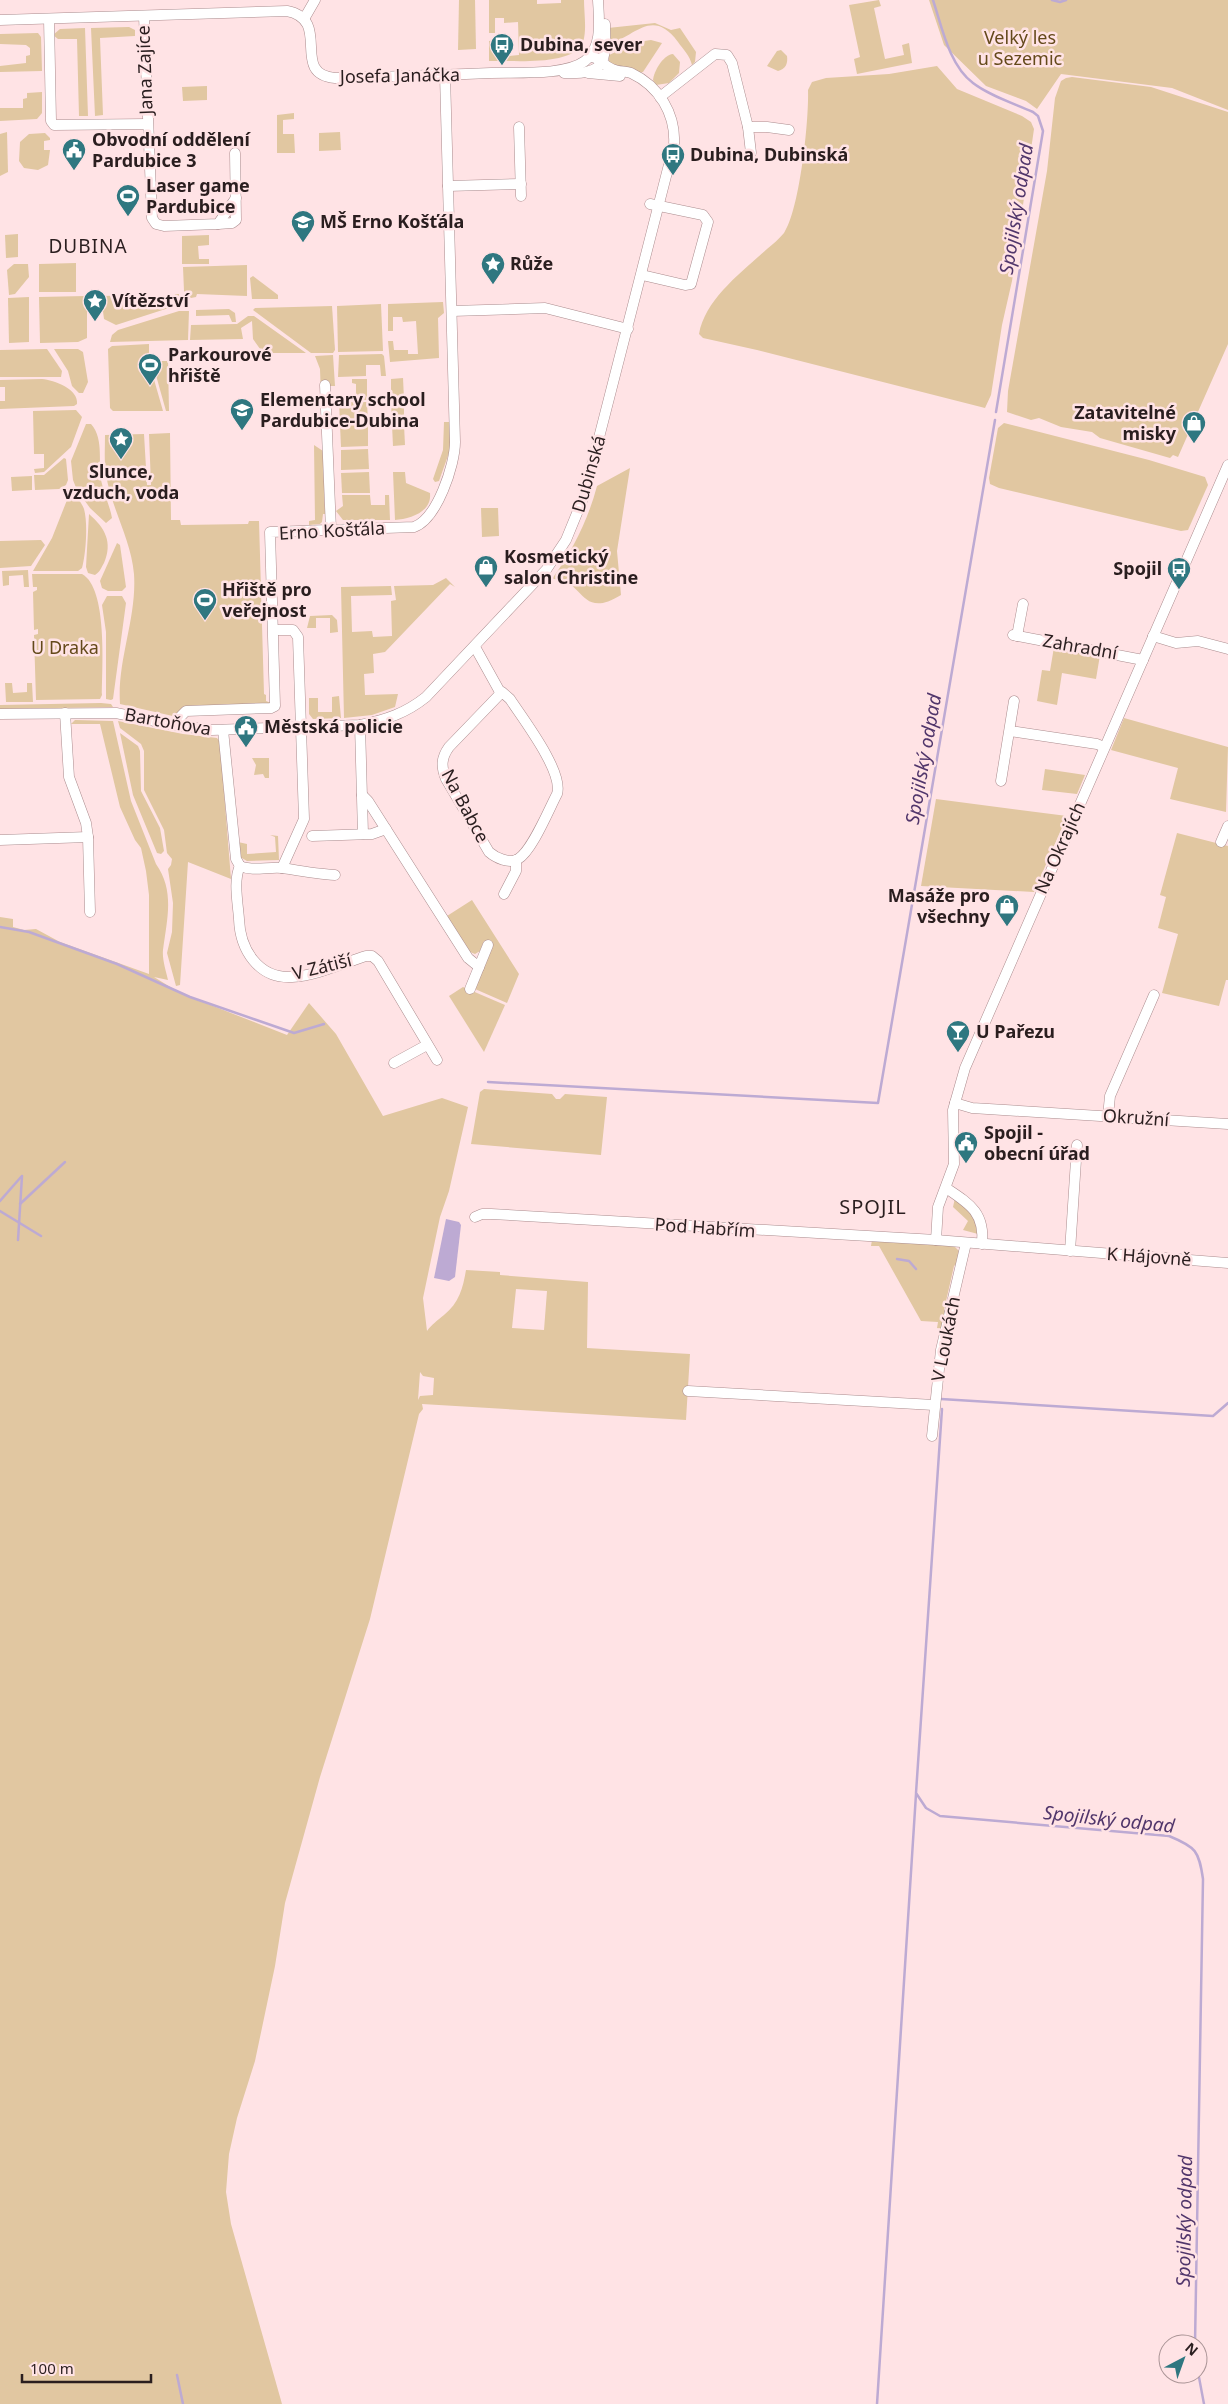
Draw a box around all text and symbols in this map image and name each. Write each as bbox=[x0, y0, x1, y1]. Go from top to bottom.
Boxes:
street label: Jana Zajíce bbox=[130, 25, 158, 117]
park label: Velký les u Sezemic bbox=[978, 25, 1063, 70]
bus stop icon: Dubina, sever bbox=[489, 32, 515, 66]
place label: Dubina, sever bbox=[520, 32, 642, 56]
street label: Josefa Janáčka bbox=[338, 62, 460, 88]
place label: Obvodní oddělení Pardubice 3 bbox=[92, 127, 251, 172]
public building icon: Obvodní oddělení Pardubice 3 bbox=[61, 137, 87, 171]
water label: Spojilský odpad bbox=[993, 141, 1039, 276]
bus stop icon: Dubina, Dubinská bbox=[660, 142, 686, 176]
place label: Dubina, Dubinská bbox=[690, 142, 848, 166]
place label: Laser game Pardubice bbox=[146, 173, 250, 218]
sports icon: Laser game Pardubice bbox=[115, 183, 141, 217]
school or university icon: MŠ Erno Košťála bbox=[290, 209, 316, 243]
place label: MŠ Erno Košťála bbox=[320, 209, 464, 233]
district label: DUBINA bbox=[48, 233, 128, 259]
place icon: Růže bbox=[480, 251, 506, 285]
place label: Růže bbox=[510, 251, 553, 275]
place icon: Vítězství bbox=[82, 288, 108, 322]
place label: Vítězství bbox=[112, 288, 190, 312]
place label: Parkourové hřiště bbox=[168, 342, 272, 387]
sports icon: Parkourové hřiště bbox=[137, 352, 163, 386]
place label: Elementary school Pardubice-Dubina bbox=[260, 387, 426, 432]
school or university icon: Elementary school Pardubice-Dubina bbox=[229, 397, 255, 431]
place label: Zatavitelné misky bbox=[1074, 400, 1177, 445]
shop icon: Zatavitelné misky bbox=[1181, 410, 1207, 444]
place icon: Slunce, vzduch, voda bbox=[108, 426, 134, 460]
street label: Dubinská bbox=[566, 432, 611, 515]
place label: Slunce, vzduch, voda bbox=[63, 459, 179, 504]
street label: Erno Košťála bbox=[278, 515, 386, 545]
place label: Kosmetický salon Christine bbox=[504, 544, 638, 589]
shop icon: Kosmetický salon Christine bbox=[473, 554, 499, 588]
place label: Spojil bbox=[1113, 556, 1162, 580]
bus stop icon: Spojil bbox=[1166, 556, 1192, 590]
place label: Hřiště pro veřejnost bbox=[222, 577, 312, 622]
sports icon: Hřiště pro veřejnost bbox=[192, 587, 218, 621]
street label: Zahradní bbox=[1041, 628, 1120, 664]
park label: U Draka bbox=[31, 635, 99, 659]
water label: Spojilský odpad bbox=[899, 691, 947, 826]
street label: Bartoňova bbox=[123, 702, 213, 740]
public building icon: Městská policie bbox=[233, 714, 259, 748]
place label: Městská policie bbox=[264, 714, 403, 738]
street label: Na Babce bbox=[436, 765, 495, 847]
street label: Na Okrajích bbox=[1028, 798, 1090, 897]
place label: Masáže pro všechny bbox=[888, 883, 991, 928]
shop icon: Masáže pro všechny bbox=[994, 893, 1020, 927]
street label: V Zátiší bbox=[290, 947, 354, 985]
bar icon: U Pařezu bbox=[945, 1019, 971, 1053]
place label: U Pařezu bbox=[976, 1019, 1055, 1043]
street label: Okružní bbox=[1102, 1103, 1170, 1131]
place label: Spojil - obecní úřad bbox=[984, 1120, 1090, 1165]
public building icon: Spojil - obecní úřad bbox=[953, 1130, 979, 1164]
district label: SPOJIL bbox=[839, 1193, 907, 1220]
street label: Pod Habřím bbox=[654, 1212, 756, 1242]
street label: K Hájovně bbox=[1106, 1241, 1192, 1271]
street label: V Loukách bbox=[925, 1294, 965, 1384]
water label: Spojilský odpad bbox=[1042, 1799, 1177, 1839]
water label: Spojilský odpad bbox=[1170, 2154, 1198, 2287]
north arrow bbox=[1158, 2334, 1208, 2384]
text: N bbox=[1181, 2338, 1202, 2360]
scale bar bbox=[22, 2352, 151, 2384]
text: 100 m bbox=[30, 2358, 74, 2378]

